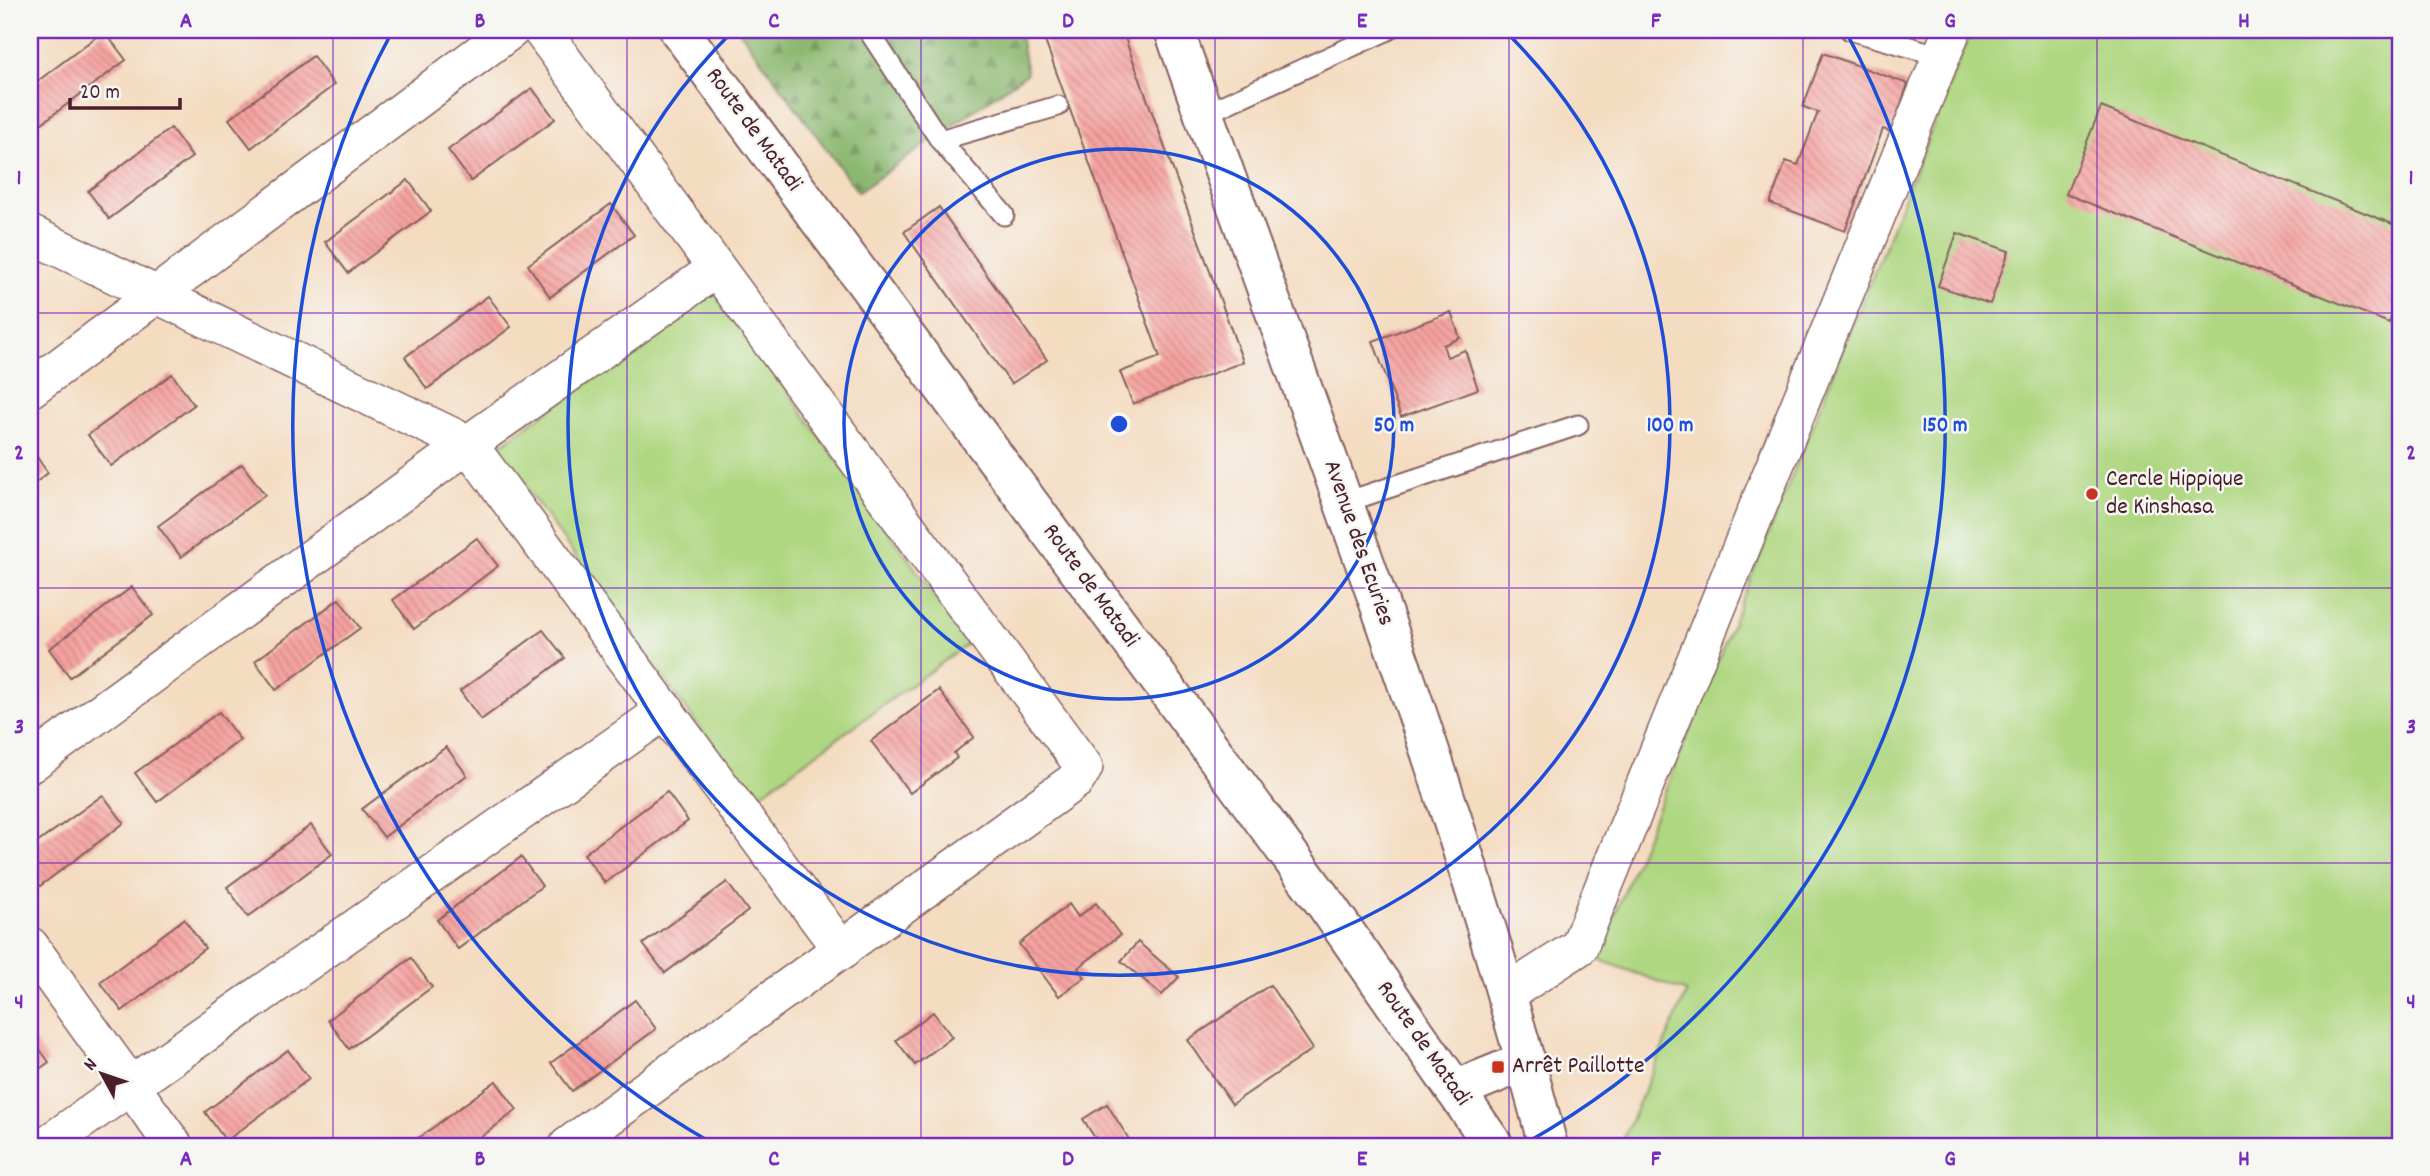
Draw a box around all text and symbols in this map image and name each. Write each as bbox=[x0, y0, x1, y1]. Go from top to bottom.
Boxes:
text: A bbox=[180, 6, 192, 39]
text: B bbox=[475, 6, 486, 39]
text: C bbox=[768, 6, 780, 39]
text: D bbox=[1062, 6, 1074, 39]
text: E bbox=[1357, 6, 1368, 39]
text: F bbox=[1651, 6, 1662, 39]
text: G bbox=[1944, 6, 1956, 39]
text: H bbox=[2238, 6, 2250, 39]
street label: Route de Matadi bbox=[696, 61, 810, 199]
scale bar bbox=[70, 66, 180, 110]
text: 20 m bbox=[80, 79, 120, 109]
text: 1 bbox=[16, 163, 22, 196]
text: 1 bbox=[2408, 163, 2414, 196]
centre of rings bbox=[1107, 412, 1131, 436]
text: 50 m bbox=[1374, 412, 1414, 442]
text: 100 m bbox=[1647, 412, 1693, 442]
text: 150 m bbox=[1922, 412, 1968, 442]
text: 2 bbox=[14, 438, 24, 471]
text: 2 bbox=[2406, 438, 2416, 471]
street label: Avenue des Ecuries bbox=[1314, 455, 1402, 631]
place label: Cercle Hippique de Kinshasa bbox=[2106, 463, 2244, 525]
marker: Cercle Hippique de Kinshasa bbox=[2084, 486, 2100, 502]
street label: Route de Matadi bbox=[1033, 517, 1147, 655]
text: 3 bbox=[14, 712, 24, 745]
text: 3 bbox=[2406, 712, 2416, 745]
street label: Route de Matadi bbox=[1367, 974, 1479, 1114]
text: 4 bbox=[14, 987, 24, 1020]
text: 4 bbox=[2406, 987, 2416, 1020]
north arrow bbox=[66, 1040, 136, 1110]
place label: Arrêt Paillotte bbox=[1512, 1050, 1645, 1084]
text: N bbox=[78, 1053, 105, 1078]
marker: Arrêt Paillotte bbox=[1490, 1059, 1506, 1075]
text: A bbox=[180, 1144, 192, 1176]
text: B bbox=[475, 1144, 486, 1176]
text: C bbox=[768, 1144, 780, 1176]
text: D bbox=[1062, 1144, 1074, 1176]
text: E bbox=[1357, 1144, 1368, 1176]
text: F bbox=[1651, 1144, 1662, 1176]
text: G bbox=[1944, 1144, 1956, 1176]
text: H bbox=[2238, 1144, 2250, 1176]

